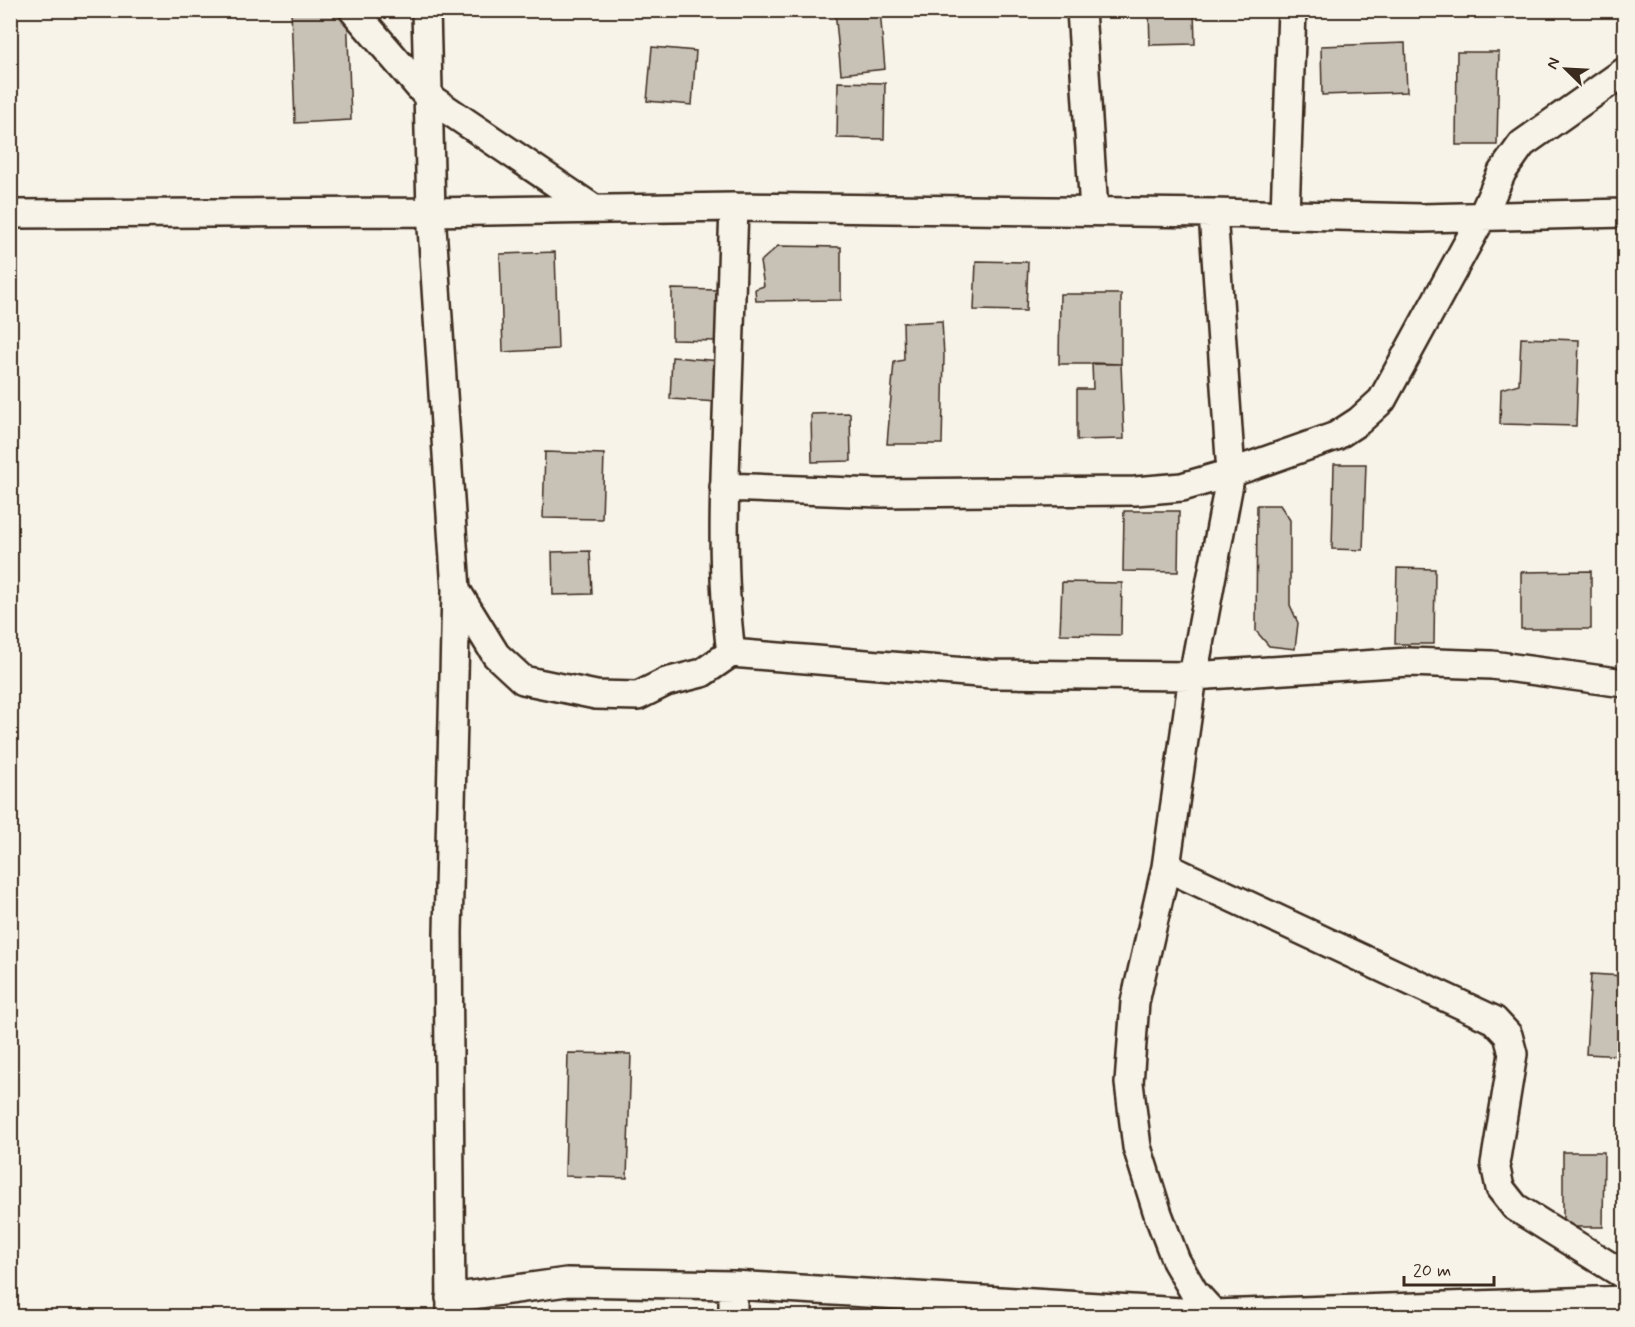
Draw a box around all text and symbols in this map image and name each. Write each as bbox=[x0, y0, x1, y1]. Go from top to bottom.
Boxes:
north arrow bbox=[1536, 39, 1596, 99]
text: N bbox=[1542, 54, 1565, 73]
scale bar bbox=[1404, 1249, 1494, 1287]
text: 20 m bbox=[1413, 1259, 1451, 1283]

